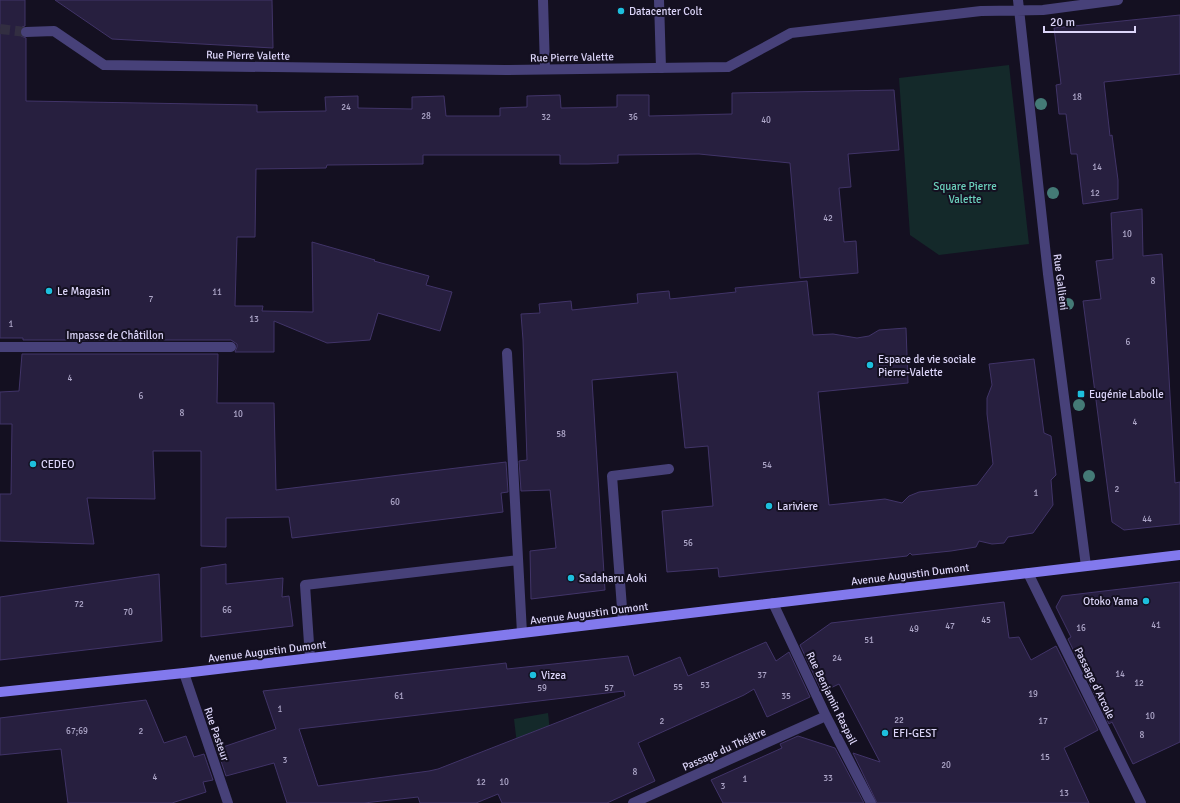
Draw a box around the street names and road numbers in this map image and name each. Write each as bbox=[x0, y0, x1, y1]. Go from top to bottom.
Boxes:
street label: Rue Pierre Valette bbox=[206, 48, 290, 63]
street label: Rue Pierre Valette bbox=[530, 50, 614, 65]
street label: Rue Gallieni bbox=[1051, 253, 1070, 311]
street label: Impasse de Châtillon bbox=[66, 329, 164, 342]
street label: Avenue Augustin Dumont bbox=[850, 561, 970, 588]
street label: Avenue Augustin Dumont bbox=[529, 600, 649, 627]
street label: Avenue Augustin Dumont bbox=[207, 638, 327, 665]
street label: Passage d'Arcole bbox=[1071, 645, 1118, 721]
street label: Rue Benjamin Raspail bbox=[803, 650, 860, 747]
street label: Rue Pasteur bbox=[201, 706, 232, 763]
street label: Passage du Théâtre bbox=[680, 725, 768, 774]

